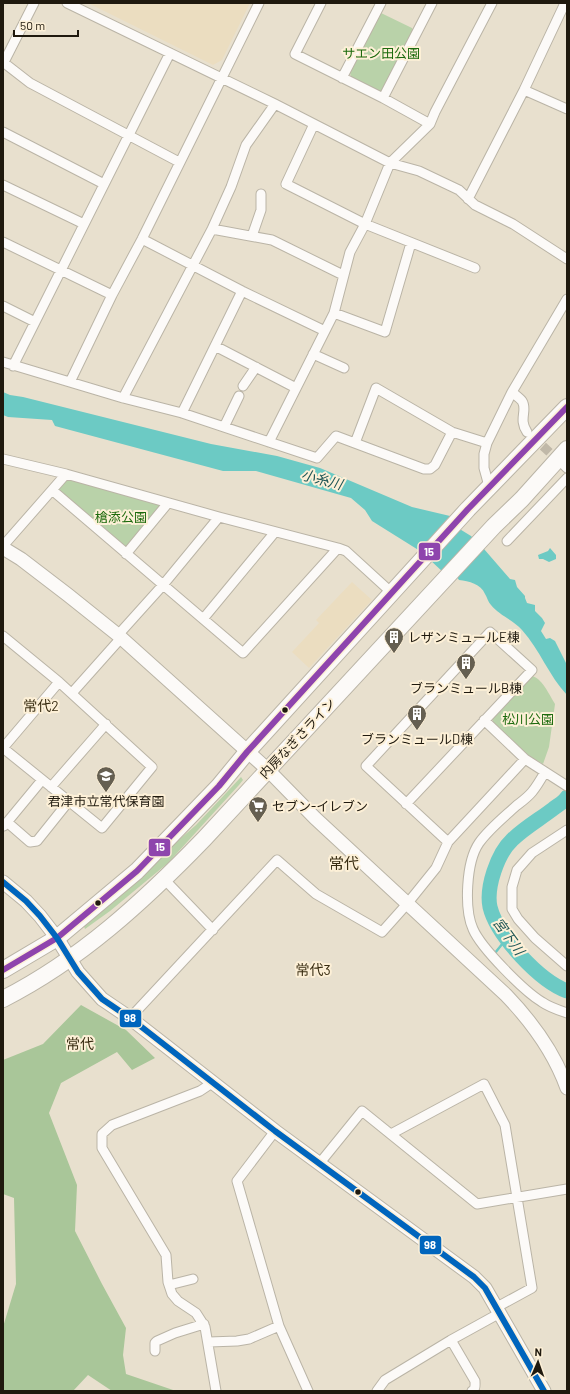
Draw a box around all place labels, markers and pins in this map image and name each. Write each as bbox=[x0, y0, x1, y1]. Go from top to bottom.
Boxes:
building icon: レザンミュールE棟 bbox=[383, 626, 405, 654]
place label: レザンミュールE棟 bbox=[408, 629, 520, 645]
building icon: ブランミュールB棟 bbox=[455, 652, 477, 680]
place label: ブランミュールB棟 bbox=[410, 680, 522, 696]
building icon: ブランミュールD棟 bbox=[406, 703, 428, 731]
unlabelled marker bbox=[280, 705, 290, 715]
place label: ブランミュールD棟 bbox=[361, 731, 473, 747]
school or university icon: 君津市立常代保育園 bbox=[95, 765, 117, 793]
place label: 君津市立常代保育園 bbox=[47, 793, 165, 809]
supermarket icon: セブン-イレブン bbox=[247, 795, 269, 823]
place label: セブン-イレブン bbox=[272, 798, 368, 814]
unlabelled marker bbox=[93, 898, 103, 908]
unlabelled marker bbox=[353, 1187, 363, 1197]

